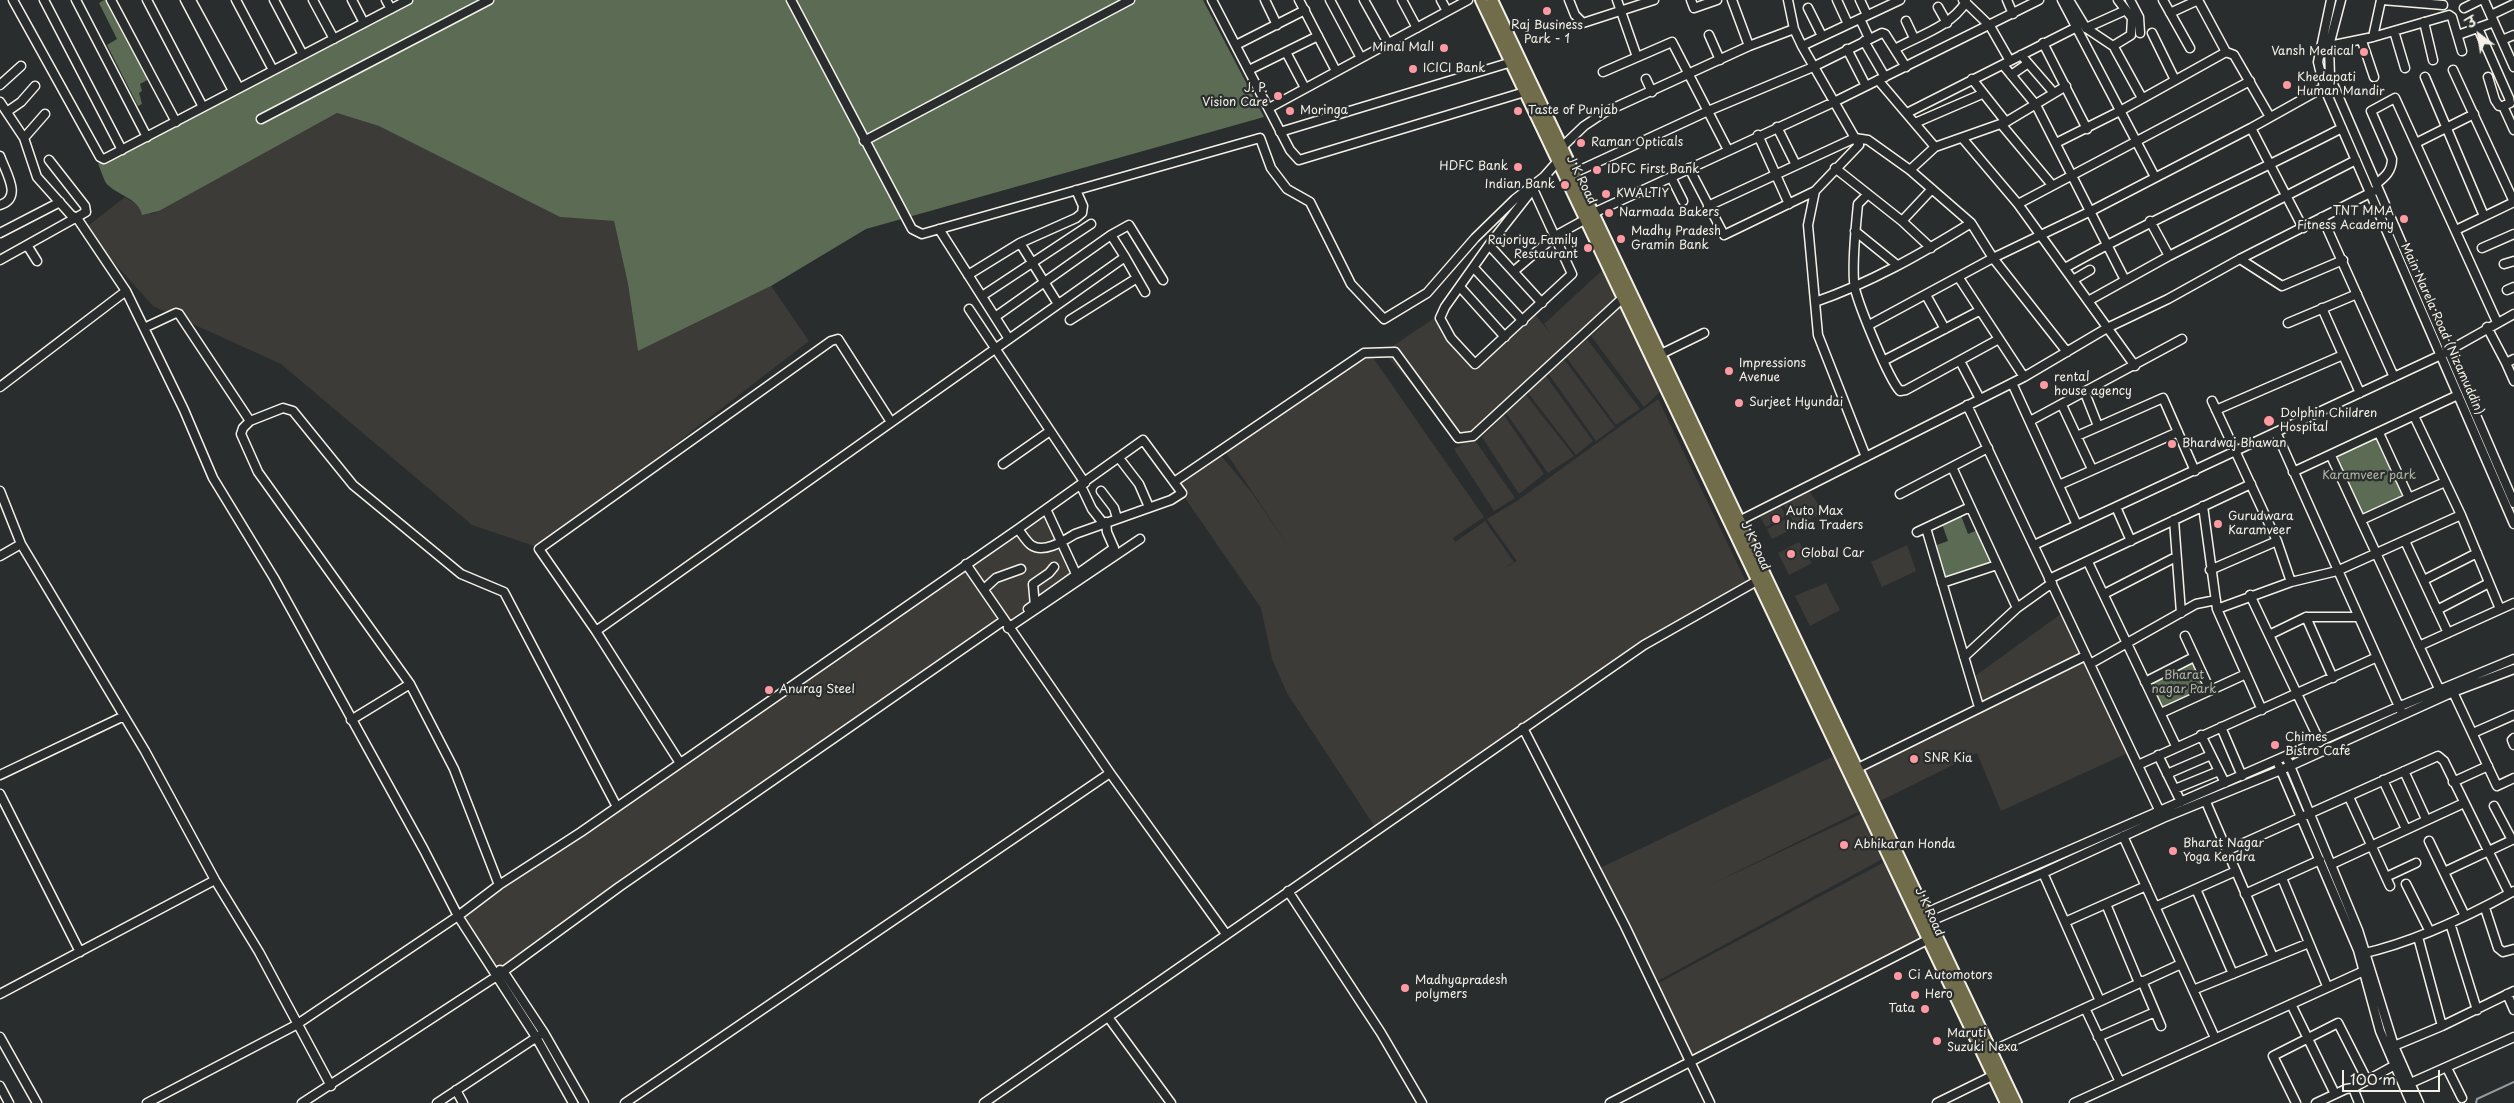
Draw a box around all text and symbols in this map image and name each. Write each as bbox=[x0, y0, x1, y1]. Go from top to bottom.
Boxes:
marker: Raj Business Park - 1 bbox=[1541, 5, 1553, 17]
north arrow bbox=[2454, 10, 2504, 60]
text: उ bbox=[2462, 10, 2480, 33]
place label: Raj Business Park - 1 bbox=[1511, 19, 1583, 47]
place label: Minal Mall bbox=[1372, 41, 1434, 55]
marker: Minal Mall bbox=[1438, 42, 1450, 54]
place label: Vansh Medical bbox=[2271, 45, 2354, 59]
marker: Vansh Medical bbox=[2358, 46, 2370, 58]
place label: ICICI Bank bbox=[1423, 62, 1485, 76]
marker: ICICI Bank bbox=[1407, 63, 1419, 75]
place label: Khedapati Human Mandir bbox=[2297, 71, 2384, 99]
marker: Khedapati Human Mandir bbox=[2281, 79, 2293, 91]
place label: J. P. Vision Care bbox=[1202, 82, 1268, 110]
marker: J. P. Vision Care bbox=[1272, 90, 1284, 102]
place label: Moringa bbox=[1300, 104, 1348, 118]
place label: Taste of Punjab bbox=[1528, 104, 1618, 118]
marker: Moringa bbox=[1284, 105, 1296, 117]
marker: Taste of Punjab bbox=[1512, 105, 1524, 117]
place label: Raman Opticals bbox=[1591, 136, 1683, 150]
marker: Raman Opticals bbox=[1575, 137, 1587, 149]
street label: J K Road bbox=[1563, 153, 1599, 207]
place label: HDFC Bank bbox=[1439, 160, 1508, 174]
marker: HDFC Bank bbox=[1512, 161, 1524, 173]
place label: IDFC First Bank bbox=[1607, 163, 1699, 177]
marker: IDFC First Bank bbox=[1591, 164, 1603, 176]
place label: Indian Bank bbox=[1485, 178, 1555, 192]
marker: Indian Bank bbox=[1559, 179, 1571, 191]
place label: KWALTIY bbox=[1616, 187, 1669, 201]
marker: KWALTIY bbox=[1600, 188, 1612, 200]
place label: TNT MMA Fitness Academy bbox=[2297, 205, 2394, 233]
place label: Narmada Bakers bbox=[1619, 206, 1719, 220]
marker: Narmada Bakers bbox=[1603, 207, 1615, 219]
marker: TNT MMA Fitness Academy bbox=[2398, 213, 2410, 225]
place label: Madhy Pradesh Gramin Bank bbox=[1631, 225, 1721, 253]
marker: Madhy Pradesh Gramin Bank bbox=[1615, 233, 1627, 245]
place label: Rajoriya Family Restaurant bbox=[1487, 234, 1578, 262]
street label: Main Narela Road (Nizamuddin) bbox=[2398, 241, 2486, 417]
marker: Rajoriya Family Restaurant bbox=[1582, 242, 1594, 254]
place label: Impressions Avenue bbox=[1739, 357, 1806, 385]
marker: Impressions Avenue bbox=[1723, 365, 1735, 377]
place label: rental house agency bbox=[2054, 371, 2132, 399]
marker: rental house agency bbox=[2038, 379, 2050, 391]
place label: Surjeet Hyundai bbox=[1749, 396, 1843, 410]
marker: Surjeet Hyundai bbox=[1733, 397, 1745, 409]
place label: Dolphin Children Hospital bbox=[2280, 407, 2377, 435]
marker: Dolphin Children Hospital bbox=[2262, 414, 2276, 428]
place label: Bhardwaj Bhawan bbox=[2182, 437, 2286, 451]
marker: Bhardwaj Bhawan bbox=[2166, 438, 2178, 450]
park label: Karamveer park bbox=[2322, 469, 2416, 483]
place label: Auto Max India Traders bbox=[1786, 505, 1863, 533]
place label: Gurudwara Karamveer bbox=[2228, 510, 2293, 538]
marker: Auto Max India Traders bbox=[1770, 513, 1782, 525]
marker: Gurudwara Karamveer bbox=[2212, 518, 2224, 530]
street label: J K Road bbox=[1737, 519, 1773, 573]
place label: Global Car bbox=[1801, 547, 1864, 561]
marker: Global Car bbox=[1785, 548, 1797, 560]
park label: Bharat nagar Park bbox=[2151, 669, 2217, 697]
place label: Anurag Steel bbox=[779, 683, 855, 697]
marker: Anurag Steel bbox=[763, 684, 775, 696]
place label: Chimes Bistro Cafe bbox=[2285, 731, 2350, 759]
marker: Chimes Bistro Cafe bbox=[2269, 739, 2281, 751]
place label: SNR Kia bbox=[1924, 752, 1972, 766]
marker: SNR Kia bbox=[1908, 753, 1920, 765]
place label: Bharat Nagar Yoga Kendra bbox=[2183, 837, 2264, 865]
place label: Abhikaran Honda bbox=[1854, 838, 1955, 852]
marker: Abhikaran Honda bbox=[1838, 839, 1850, 851]
marker: Bharat Nagar Yoga Kendra bbox=[2167, 845, 2179, 857]
street label: J K Road bbox=[1911, 885, 1947, 939]
place label: Ci Automotors bbox=[1908, 969, 1992, 983]
marker: Ci Automotors bbox=[1892, 970, 1904, 982]
place label: Madhyapradesh polymers bbox=[1415, 974, 1508, 1002]
marker: Madhyapradesh polymers bbox=[1399, 982, 1411, 994]
place label: Hero bbox=[1925, 988, 1953, 1002]
marker: Hero bbox=[1909, 989, 1921, 1001]
place label: Tata bbox=[1889, 1002, 1915, 1016]
marker: Tata bbox=[1919, 1003, 1931, 1015]
place label: Maruti Suzuki Nexa bbox=[1947, 1027, 2018, 1055]
marker: Maruti Suzuki Nexa bbox=[1931, 1035, 1943, 1047]
scale bar bbox=[2344, 1060, 2442, 1092]
text: 100 m bbox=[2350, 1067, 2396, 1090]

